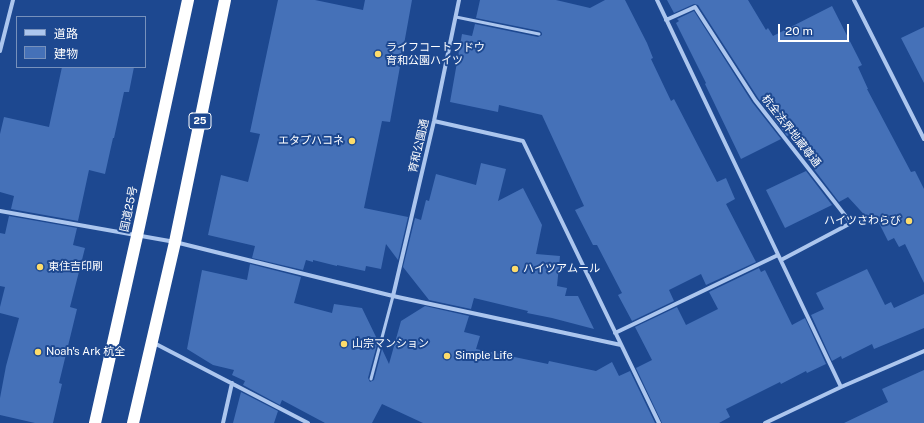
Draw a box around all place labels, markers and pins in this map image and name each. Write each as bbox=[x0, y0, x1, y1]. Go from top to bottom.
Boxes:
place label: ライフコートフドウ 育和公園ハイツ bbox=[386, 41, 485, 67]
marker: ライフコートフドウ 育和公園ハイツ bbox=[373, 49, 383, 59]
place label: エタプハコネ bbox=[278, 134, 344, 148]
marker: エタプハコネ bbox=[347, 136, 357, 146]
place label: ハイツさわらび bbox=[824, 214, 901, 228]
marker: ハイツさわらび bbox=[904, 216, 914, 226]
place label: 東住吉印刷 bbox=[48, 260, 103, 274]
marker: 東住吉印刷 bbox=[35, 262, 45, 272]
place label: ハイツアムール bbox=[523, 262, 600, 276]
marker: ハイツアムール bbox=[510, 264, 520, 274]
place label: 山宗マンション bbox=[352, 337, 429, 351]
marker: 山宗マンション bbox=[339, 339, 349, 349]
place label: Noah's Ark 杭全 bbox=[46, 345, 125, 359]
marker: Noah's Ark 杭全 bbox=[33, 347, 43, 357]
place label: Simple Life bbox=[455, 349, 513, 363]
marker: Simple Life bbox=[442, 351, 452, 361]

